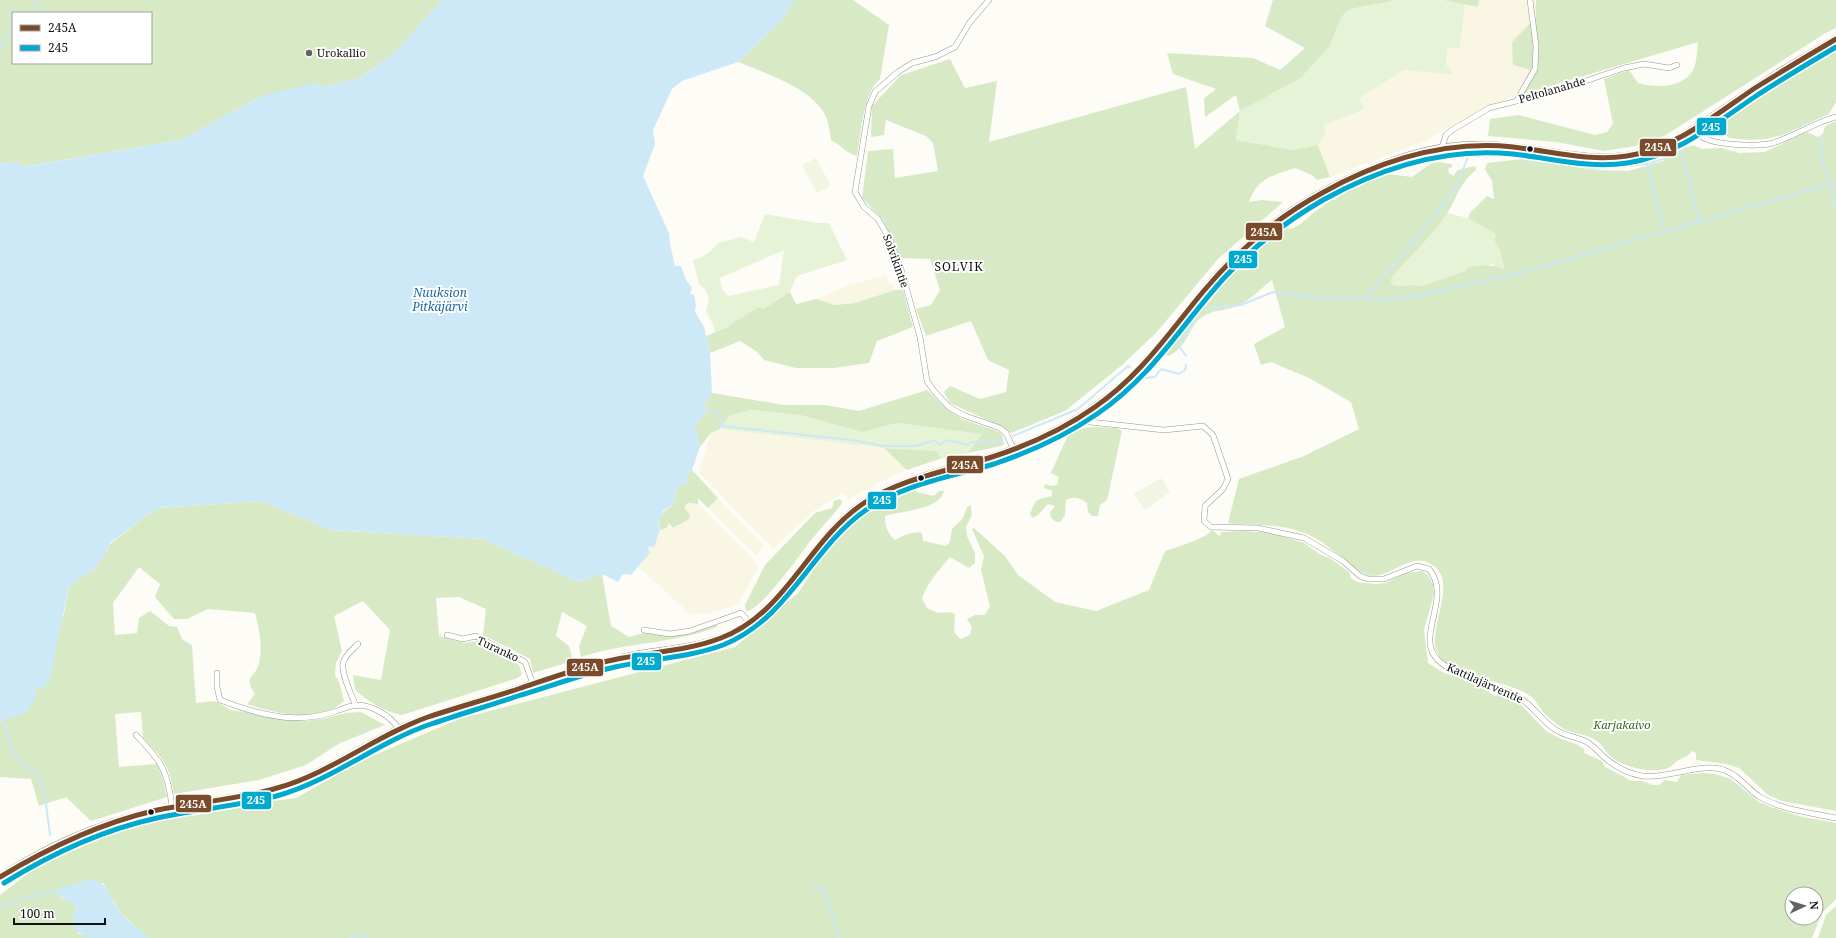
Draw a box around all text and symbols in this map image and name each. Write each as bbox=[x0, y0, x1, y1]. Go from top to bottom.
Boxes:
legend bbox=[12, 12, 152, 64]
text: 245A bbox=[48, 19, 77, 36]
text: 245 bbox=[48, 39, 68, 56]
place label: Urokallio bbox=[317, 45, 366, 60]
marker: Urokallio bbox=[304, 48, 314, 58]
street label: Peltolanahde bbox=[1517, 73, 1587, 106]
line badge: 245 bbox=[1696, 117, 1727, 136]
text: 245 bbox=[1702, 119, 1720, 134]
line badge: 245A bbox=[1639, 138, 1677, 157]
text: 245A bbox=[1645, 139, 1672, 154]
unlabelled marker bbox=[1525, 144, 1535, 154]
line badge: 245A bbox=[1245, 222, 1283, 241]
text: 245A bbox=[1251, 224, 1278, 239]
street label: Solvikintie bbox=[880, 232, 913, 290]
line badge: 245 bbox=[1228, 250, 1258, 269]
text: 245 bbox=[1234, 251, 1252, 266]
district label: SOLVIK bbox=[934, 258, 984, 275]
water label: Nuuksion Pitkäjärvi bbox=[411, 284, 468, 315]
line badge: 245A bbox=[946, 455, 984, 474]
text: 245A bbox=[952, 457, 979, 472]
unlabelled marker bbox=[916, 473, 926, 483]
line badge: 245 bbox=[867, 491, 897, 510]
text: 245 bbox=[873, 492, 891, 507]
street label: Turanko bbox=[475, 632, 522, 665]
line badge: 245 bbox=[631, 652, 662, 671]
text: 245 bbox=[637, 653, 655, 668]
line badge: 245A bbox=[566, 658, 604, 677]
text: 245A bbox=[572, 659, 599, 674]
street label: Kattilajärventie bbox=[1445, 659, 1526, 706]
park label: Karjakaivo bbox=[1593, 717, 1651, 732]
line badge: 245 bbox=[241, 791, 272, 810]
text: 245 bbox=[247, 792, 265, 807]
line badge: 245A bbox=[175, 794, 212, 813]
text: 245A bbox=[180, 796, 207, 811]
unlabelled marker bbox=[146, 807, 156, 817]
north arrow bbox=[1784, 886, 1824, 926]
scale bar bbox=[14, 900, 105, 926]
text: N bbox=[1807, 900, 1822, 910]
text: 100 m bbox=[20, 905, 55, 922]

